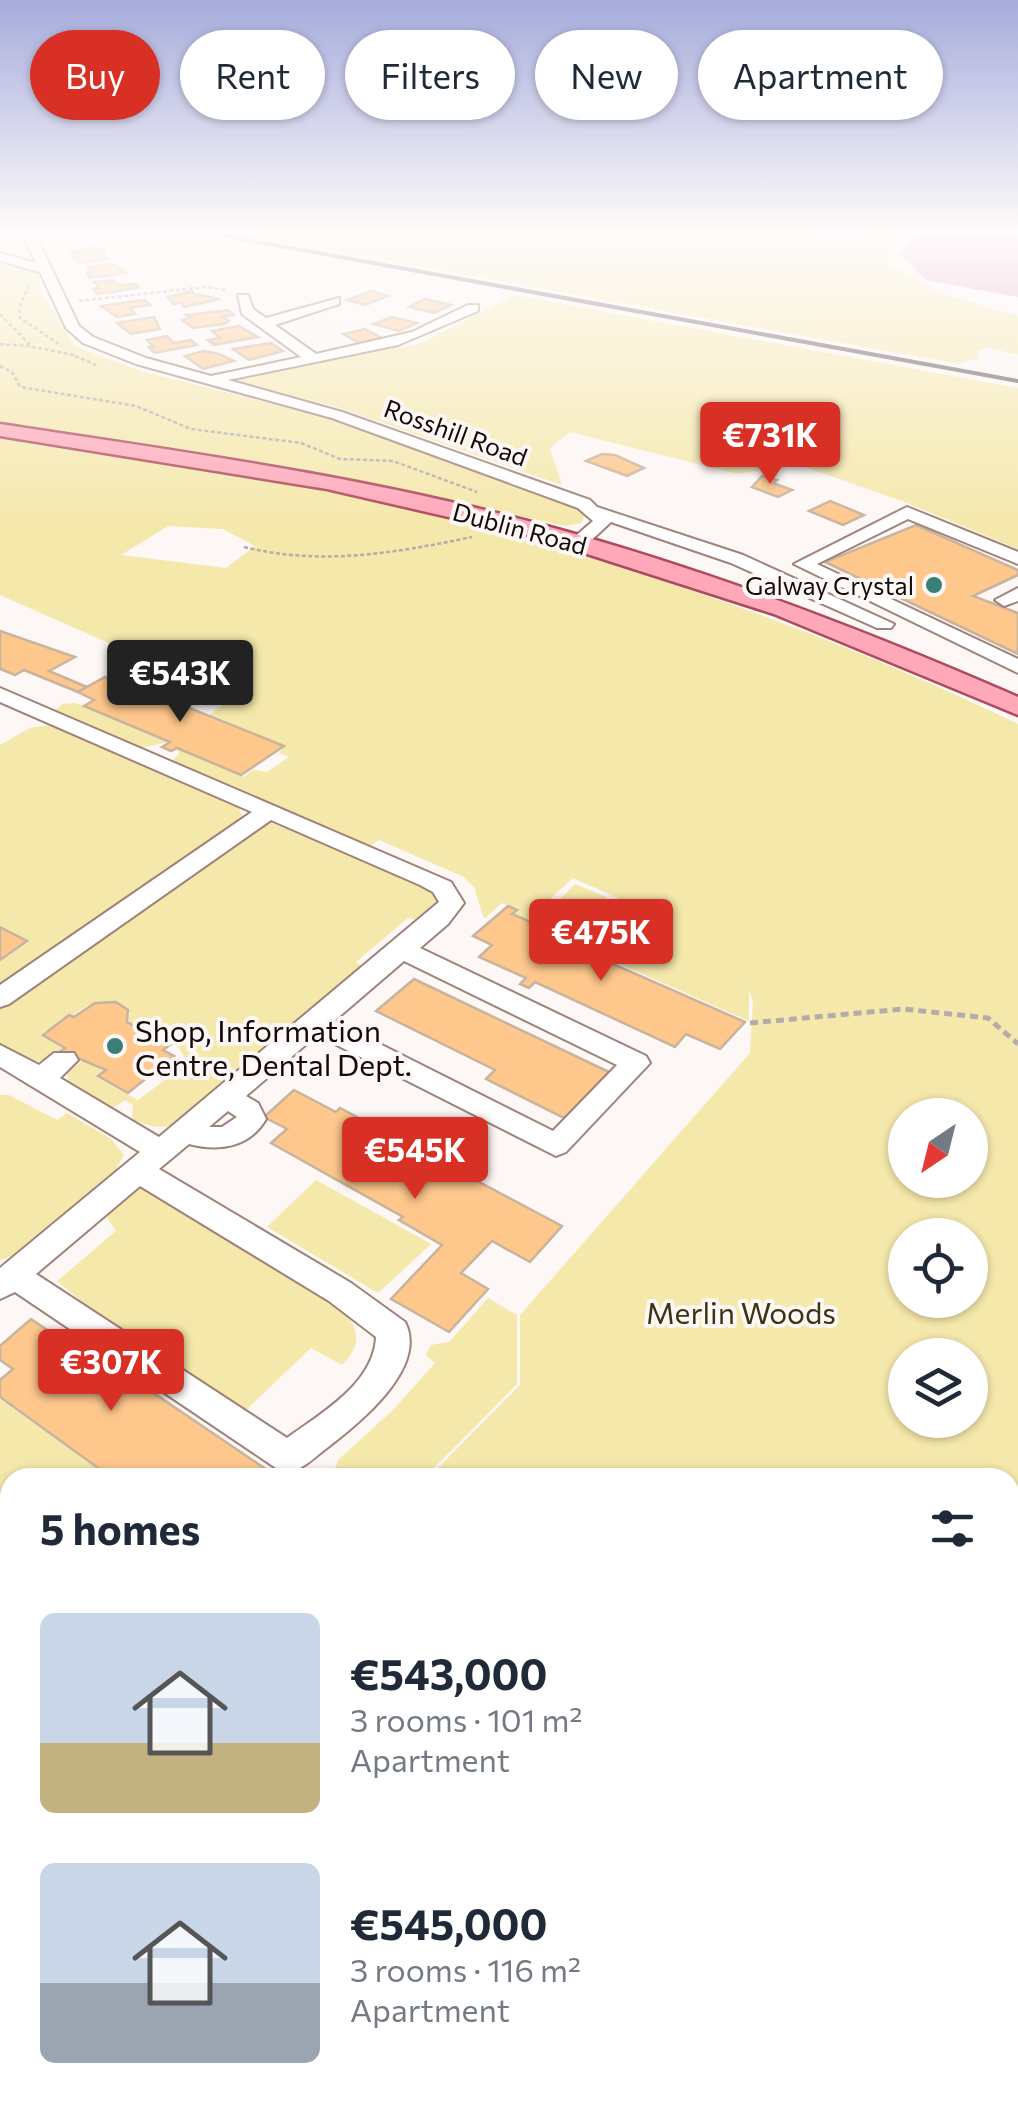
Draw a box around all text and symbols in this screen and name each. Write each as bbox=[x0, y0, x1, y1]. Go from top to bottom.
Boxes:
chip: Buy bbox=[30, 30, 160, 120]
chip: Rent bbox=[180, 30, 325, 120]
chip: Filters bbox=[345, 30, 515, 120]
chip: New bbox=[535, 30, 678, 120]
chip: Apartment bbox=[698, 30, 943, 120]
street label: Rosshill Road bbox=[380, 392, 532, 472]
pin: €731K bbox=[700, 402, 840, 487]
text: €731K bbox=[722, 414, 818, 454]
street label: Dublin Road bbox=[450, 496, 590, 560]
place label: Galway Crystal bbox=[745, 570, 914, 600]
marker: Galway Crystal bbox=[923, 574, 945, 596]
pin: €543K bbox=[110, 640, 250, 725]
text: €543K bbox=[129, 652, 231, 692]
pin: €475K bbox=[531, 899, 671, 984]
text: €475K bbox=[551, 911, 651, 951]
place label: Shop, Information Centre, Dental Dept. bbox=[135, 1011, 412, 1082]
marker: Shop, Information Centre, Dental Dept. bbox=[104, 1035, 126, 1057]
north arrow bbox=[888, 1098, 988, 1198]
map controls bbox=[888, 1098, 988, 1438]
pin: €545K bbox=[345, 1117, 485, 1202]
text: €545K bbox=[364, 1129, 466, 1169]
button: locate bbox=[888, 1218, 988, 1318]
park label: Merlin Woods bbox=[646, 1293, 836, 1330]
pin: €307K bbox=[41, 1329, 181, 1414]
button: layers bbox=[888, 1338, 988, 1438]
text: €307K bbox=[60, 1341, 162, 1381]
icon: filters bbox=[925, 1501, 980, 1556]
text: 5 homes bbox=[40, 1502, 200, 1554]
text: €543,000 bbox=[350, 1647, 547, 1699]
icon: home bbox=[120, 1653, 240, 1773]
text: 3 rooms · 101 m² bbox=[350, 1699, 582, 1739]
text: Apartment bbox=[350, 1739, 510, 1779]
text: €545,000 bbox=[350, 1897, 547, 1949]
icon: home bbox=[120, 1903, 240, 2023]
text: 3 rooms · 116 m² bbox=[350, 1949, 581, 1989]
text: Apartment bbox=[350, 1989, 510, 2029]

